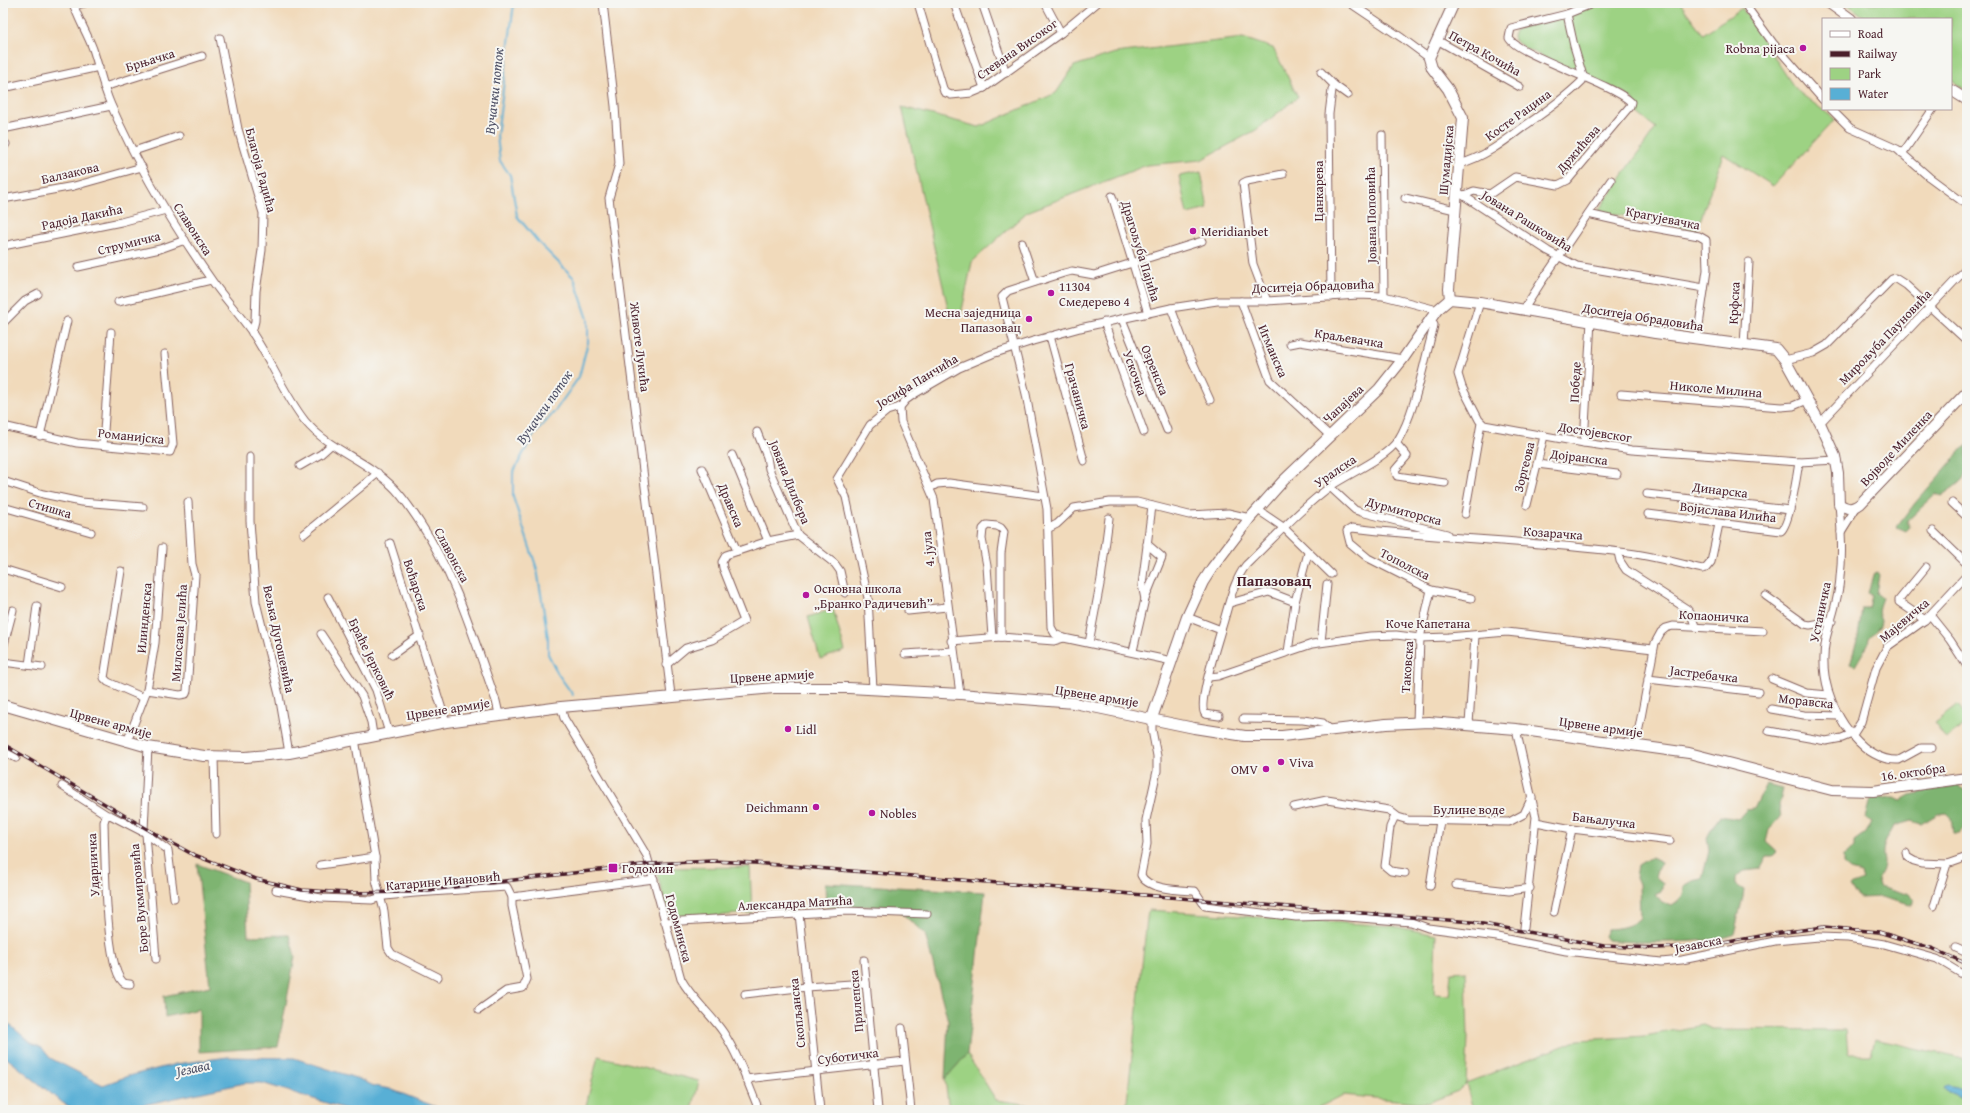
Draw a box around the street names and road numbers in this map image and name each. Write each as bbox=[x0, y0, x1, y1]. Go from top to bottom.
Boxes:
street label: Стевана Високог bbox=[973, 14, 1062, 84]
street label: Петра Кочића bbox=[1446, 25, 1525, 81]
street label: Брњачка bbox=[123, 43, 178, 76]
street label: Косте Рацина bbox=[1481, 84, 1556, 146]
street label: Држићева bbox=[1551, 120, 1605, 178]
street label: Шумадијска bbox=[1433, 123, 1459, 196]
street label: Благоја Радића bbox=[241, 126, 282, 215]
street label: Балзакова bbox=[39, 157, 101, 189]
street label: Цанкарева bbox=[1309, 160, 1328, 221]
street label: Јована Поповића bbox=[1361, 166, 1381, 265]
street label: Јована Рашковића bbox=[1476, 184, 1577, 257]
street label: Драгољуба Пајића bbox=[1116, 197, 1166, 305]
street label: Радоја Дакића bbox=[40, 199, 125, 235]
street label: Славонска bbox=[169, 199, 218, 260]
street label: Крагујевачка bbox=[1624, 201, 1703, 235]
street label: Струмичка bbox=[96, 226, 163, 260]
street label: Доситеја Обрадовића bbox=[1251, 274, 1375, 298]
street label: Крфска bbox=[1723, 280, 1745, 325]
street label: Мирољуба Пауновића bbox=[1834, 284, 1936, 389]
street label: Доситеја Обрадовића bbox=[1580, 298, 1706, 336]
street label: Животе Лукића bbox=[625, 300, 655, 394]
street label: Игманска bbox=[1253, 321, 1293, 381]
street label: Краљевачка bbox=[1313, 323, 1386, 353]
street label: Озренска bbox=[1136, 342, 1174, 399]
street label: Ускочка bbox=[1118, 348, 1152, 399]
street label: Јосифа Панчића bbox=[871, 349, 962, 414]
street label: Грачаничка bbox=[1060, 361, 1096, 432]
street label: Победе bbox=[1564, 361, 1586, 403]
street label: Николе Милина bbox=[1669, 376, 1764, 403]
street label: Чапајева bbox=[1318, 380, 1368, 428]
street label: Војводе Миленка bbox=[1856, 405, 1937, 490]
street label: Достојевског bbox=[1556, 417, 1634, 447]
street label: Романијска bbox=[97, 423, 166, 449]
street label: Јована Дилбера bbox=[764, 435, 816, 528]
street label: Зоргеова bbox=[1509, 439, 1540, 494]
street label: Дојранска bbox=[1548, 444, 1610, 470]
street label: Уралска bbox=[1310, 450, 1360, 492]
street label: Динарска bbox=[1690, 477, 1750, 503]
street label: Дравска bbox=[713, 479, 749, 531]
street label: Дурмиторска bbox=[1363, 492, 1445, 530]
street label: Стишка bbox=[26, 493, 74, 523]
street label: Војислава Илића bbox=[1679, 497, 1778, 527]
street label: Козарачка bbox=[1523, 521, 1584, 545]
street label: Славонска bbox=[430, 524, 475, 587]
street label: 4. јула bbox=[917, 529, 939, 568]
street label: Тополска bbox=[1377, 543, 1434, 585]
street label: Воћарска bbox=[399, 557, 434, 614]
street label: Устаничка bbox=[1804, 579, 1836, 644]
street label: Илинденска bbox=[131, 581, 157, 654]
street label: Милосава Јелића bbox=[166, 583, 192, 682]
street label: Вељка Дугошевића bbox=[258, 583, 300, 695]
street label: Мајевичка bbox=[1875, 593, 1934, 647]
street label: Копаоничка bbox=[1679, 605, 1750, 627]
street label: Коче Капетана bbox=[1386, 614, 1471, 633]
street label: Браће Јерковић bbox=[344, 615, 400, 704]
street label: Таковска bbox=[1396, 640, 1418, 694]
street label: Јастребачка bbox=[1667, 660, 1740, 688]
street label: Црвене армије bbox=[729, 664, 815, 688]
street label: Црвене армије bbox=[1054, 680, 1140, 712]
street label: Моравска bbox=[1778, 689, 1835, 713]
street label: Црвене армије bbox=[405, 693, 491, 725]
street label: Црвене армије bbox=[68, 703, 154, 743]
street label: Црвене армије bbox=[1558, 712, 1644, 742]
street label: 16. октобра bbox=[1880, 758, 1947, 786]
street label: Булине воде bbox=[1433, 800, 1505, 819]
street label: Бањалучка bbox=[1571, 807, 1637, 833]
street label: Ударничка bbox=[82, 832, 104, 897]
street label: Боре Вукмировића bbox=[125, 842, 153, 953]
street label: Катарине Ивановић bbox=[385, 866, 502, 895]
street label: Александра Матића bbox=[737, 890, 853, 915]
street label: Годоминска bbox=[661, 892, 697, 965]
street label: Језавска bbox=[1671, 930, 1724, 958]
street label: Прилепска bbox=[844, 968, 868, 1033]
street label: Скопљанска bbox=[784, 976, 810, 1049]
street label: Суботичка bbox=[817, 1043, 880, 1069]

